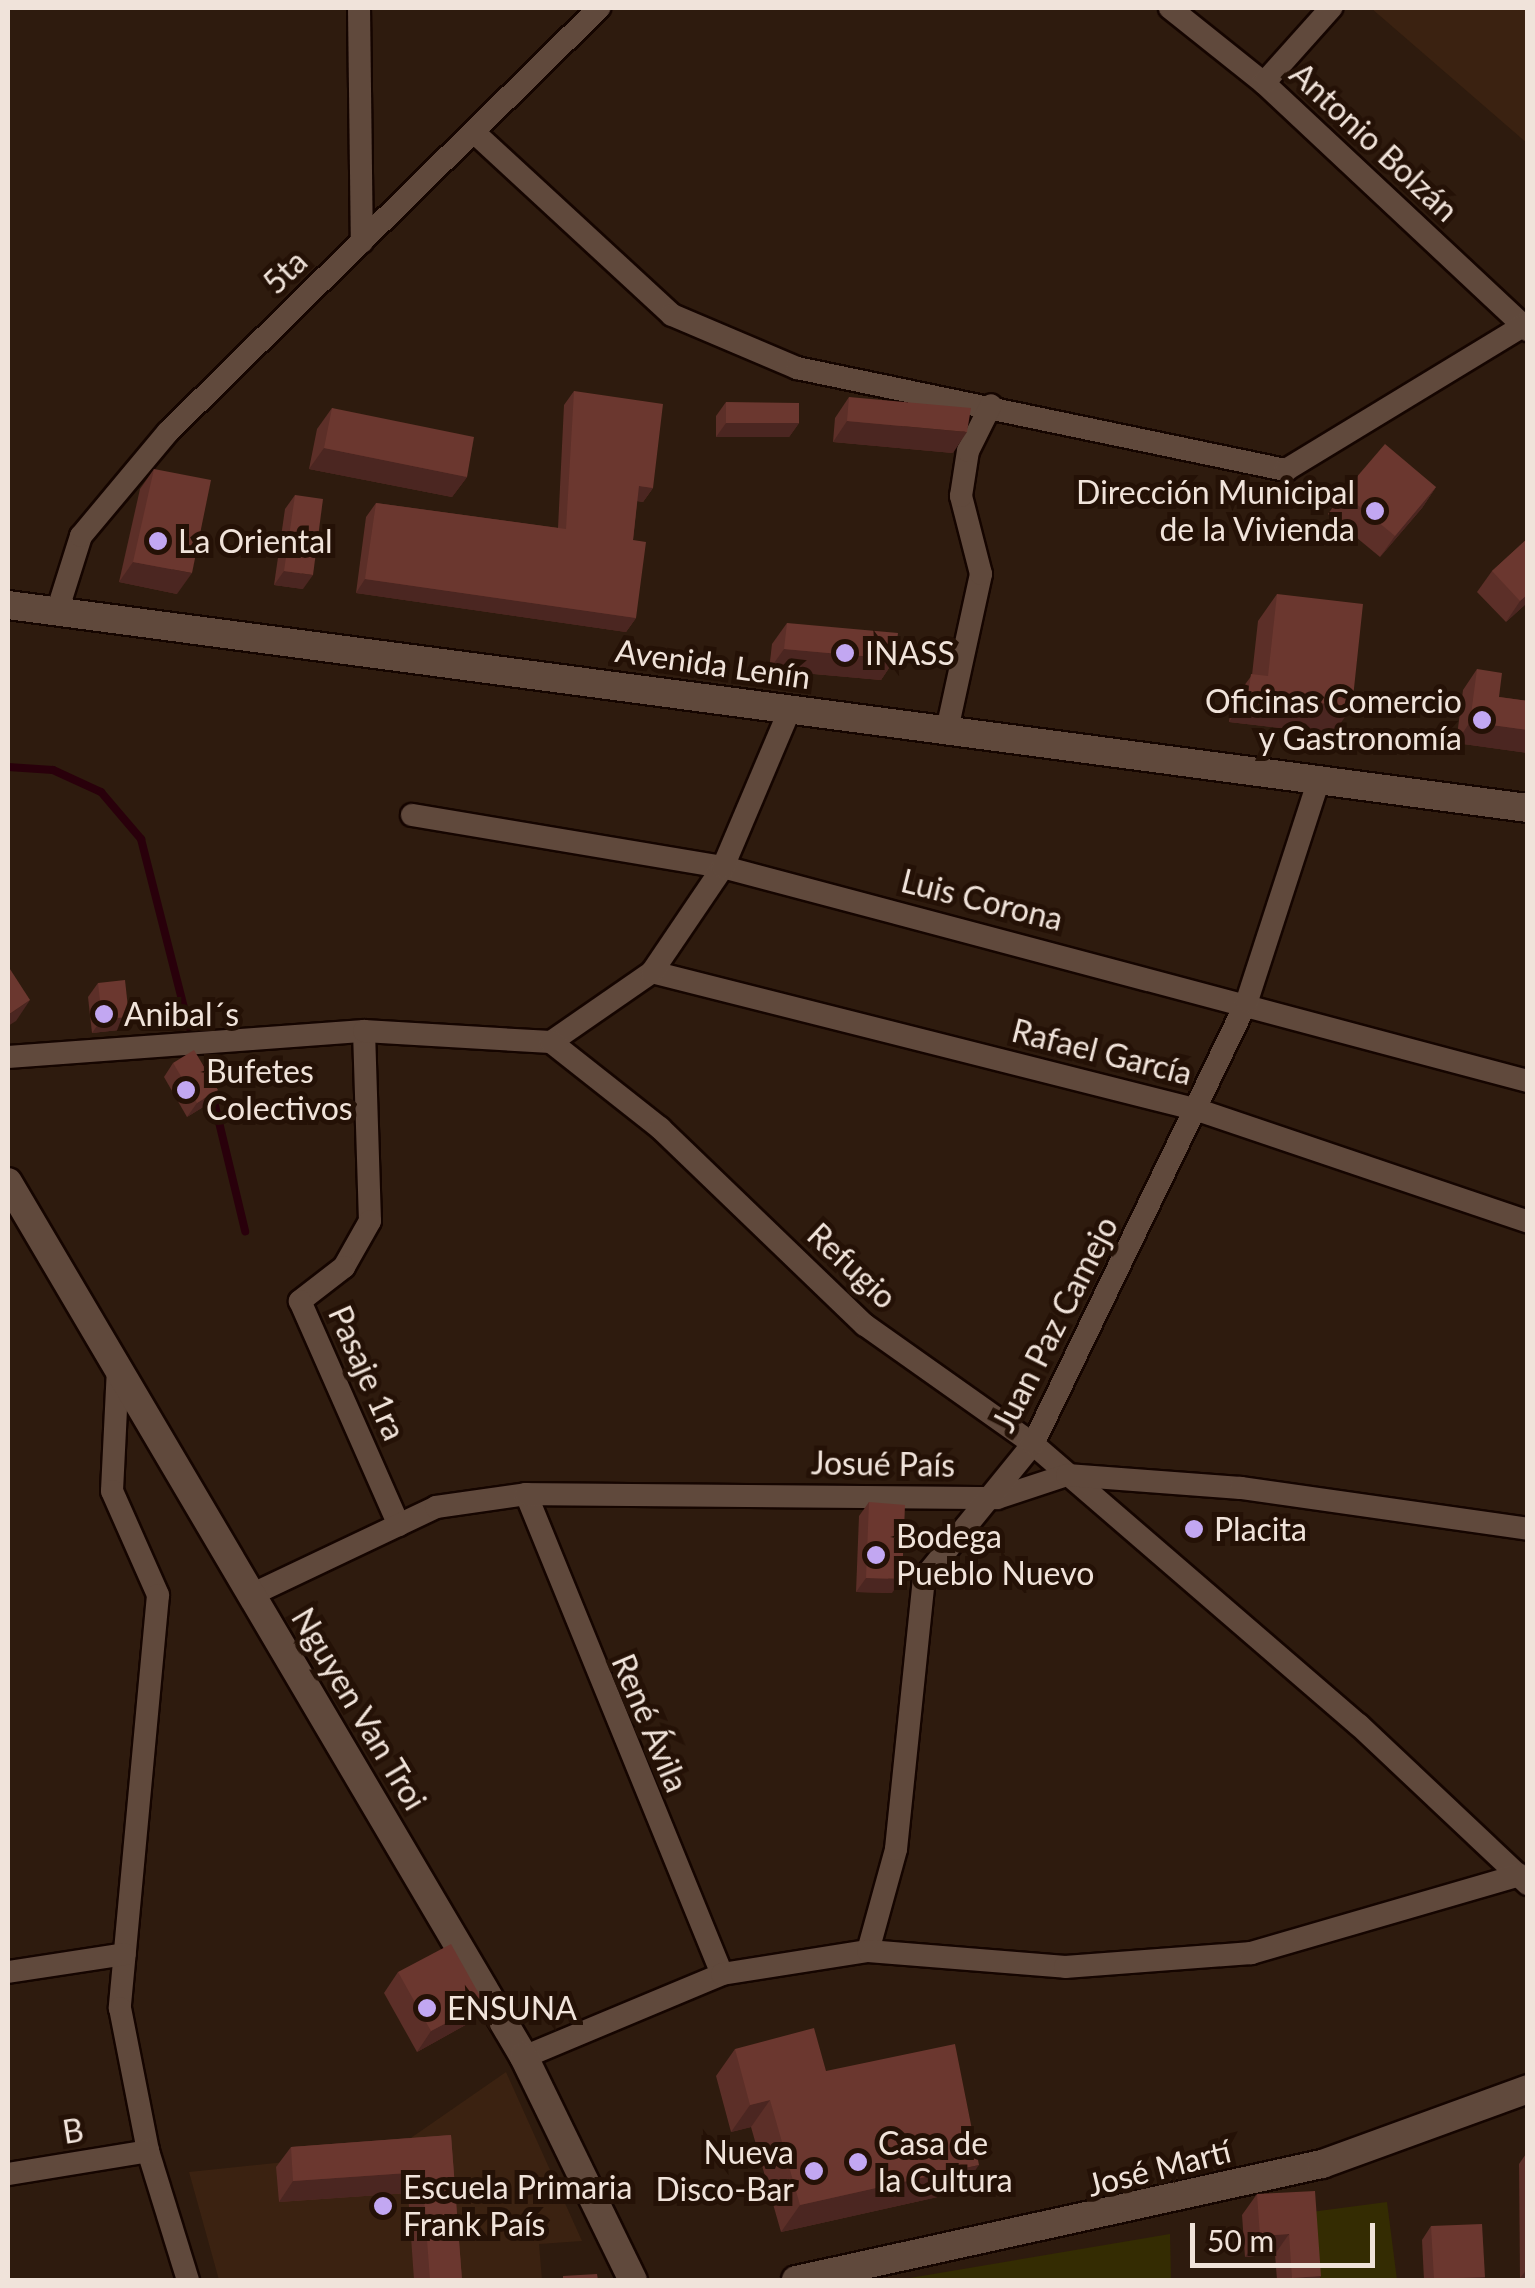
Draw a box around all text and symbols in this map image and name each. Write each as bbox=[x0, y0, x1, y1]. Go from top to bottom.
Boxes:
street label: Antonio Bolzán bbox=[1282, 55, 1466, 229]
street label: 5ta bbox=[255, 242, 315, 302]
place label: Dirección Municipal de la Vivienda bbox=[1076, 474, 1355, 549]
marker: Dirección Municipal de la Vivienda bbox=[1364, 500, 1386, 522]
place label: La Oriental bbox=[178, 522, 333, 560]
marker: La Oriental bbox=[147, 530, 169, 552]
street label: Avenida Lenín bbox=[613, 631, 813, 697]
place label: INASS bbox=[865, 634, 955, 672]
marker: INASS bbox=[834, 642, 856, 664]
place label: Oficinas Comercio y Gastronomía bbox=[1205, 683, 1462, 758]
marker: Oficinas Comercio y Gastronomía bbox=[1471, 709, 1493, 731]
street label: Luis Corona bbox=[897, 861, 1067, 939]
place label: Anibal´s bbox=[124, 995, 239, 1033]
marker: Anibal´s bbox=[93, 1003, 115, 1025]
street label: Rafael García bbox=[1008, 1011, 1196, 1093]
place label: Bufetes Colectivos bbox=[206, 1053, 353, 1128]
marker: Bufetes Colectivos bbox=[175, 1079, 197, 1101]
street label: Juan Paz Camejo bbox=[984, 1210, 1126, 1438]
street label: Refugio bbox=[800, 1215, 904, 1317]
street label: Pasaje 1ra bbox=[320, 1300, 414, 1446]
street label: Josué País bbox=[811, 1444, 955, 1484]
place label: Placita bbox=[1214, 1510, 1307, 1548]
place label: Bodega Pueblo Nuevo bbox=[896, 1518, 1094, 1593]
marker: Placita bbox=[1183, 1518, 1205, 1540]
marker: Bodega Pueblo Nuevo bbox=[865, 1544, 887, 1566]
street label: Nguyen Van Troi bbox=[283, 1600, 435, 1818]
street label: René Ávila bbox=[604, 1648, 696, 1798]
place label: ENSUNA bbox=[447, 1989, 577, 2027]
marker: ENSUNA bbox=[416, 1997, 438, 2019]
street label: B bbox=[60, 2110, 86, 2152]
place label: Casa de la Cultura bbox=[878, 2125, 1013, 2200]
street label: José Martí bbox=[1083, 2132, 1235, 2204]
place label: Nueva Disco-Bar bbox=[655, 2134, 794, 2209]
marker: Casa de la Cultura bbox=[847, 2151, 869, 2173]
marker: Nueva Disco-Bar bbox=[803, 2160, 825, 2182]
place label: Escuela Primaria Frank País bbox=[403, 2169, 632, 2244]
marker: Escuela Primaria Frank País bbox=[372, 2195, 394, 2217]
scale bar bbox=[1195, 2203, 1380, 2265]
text: 50 m bbox=[1207, 2222, 1274, 2258]

